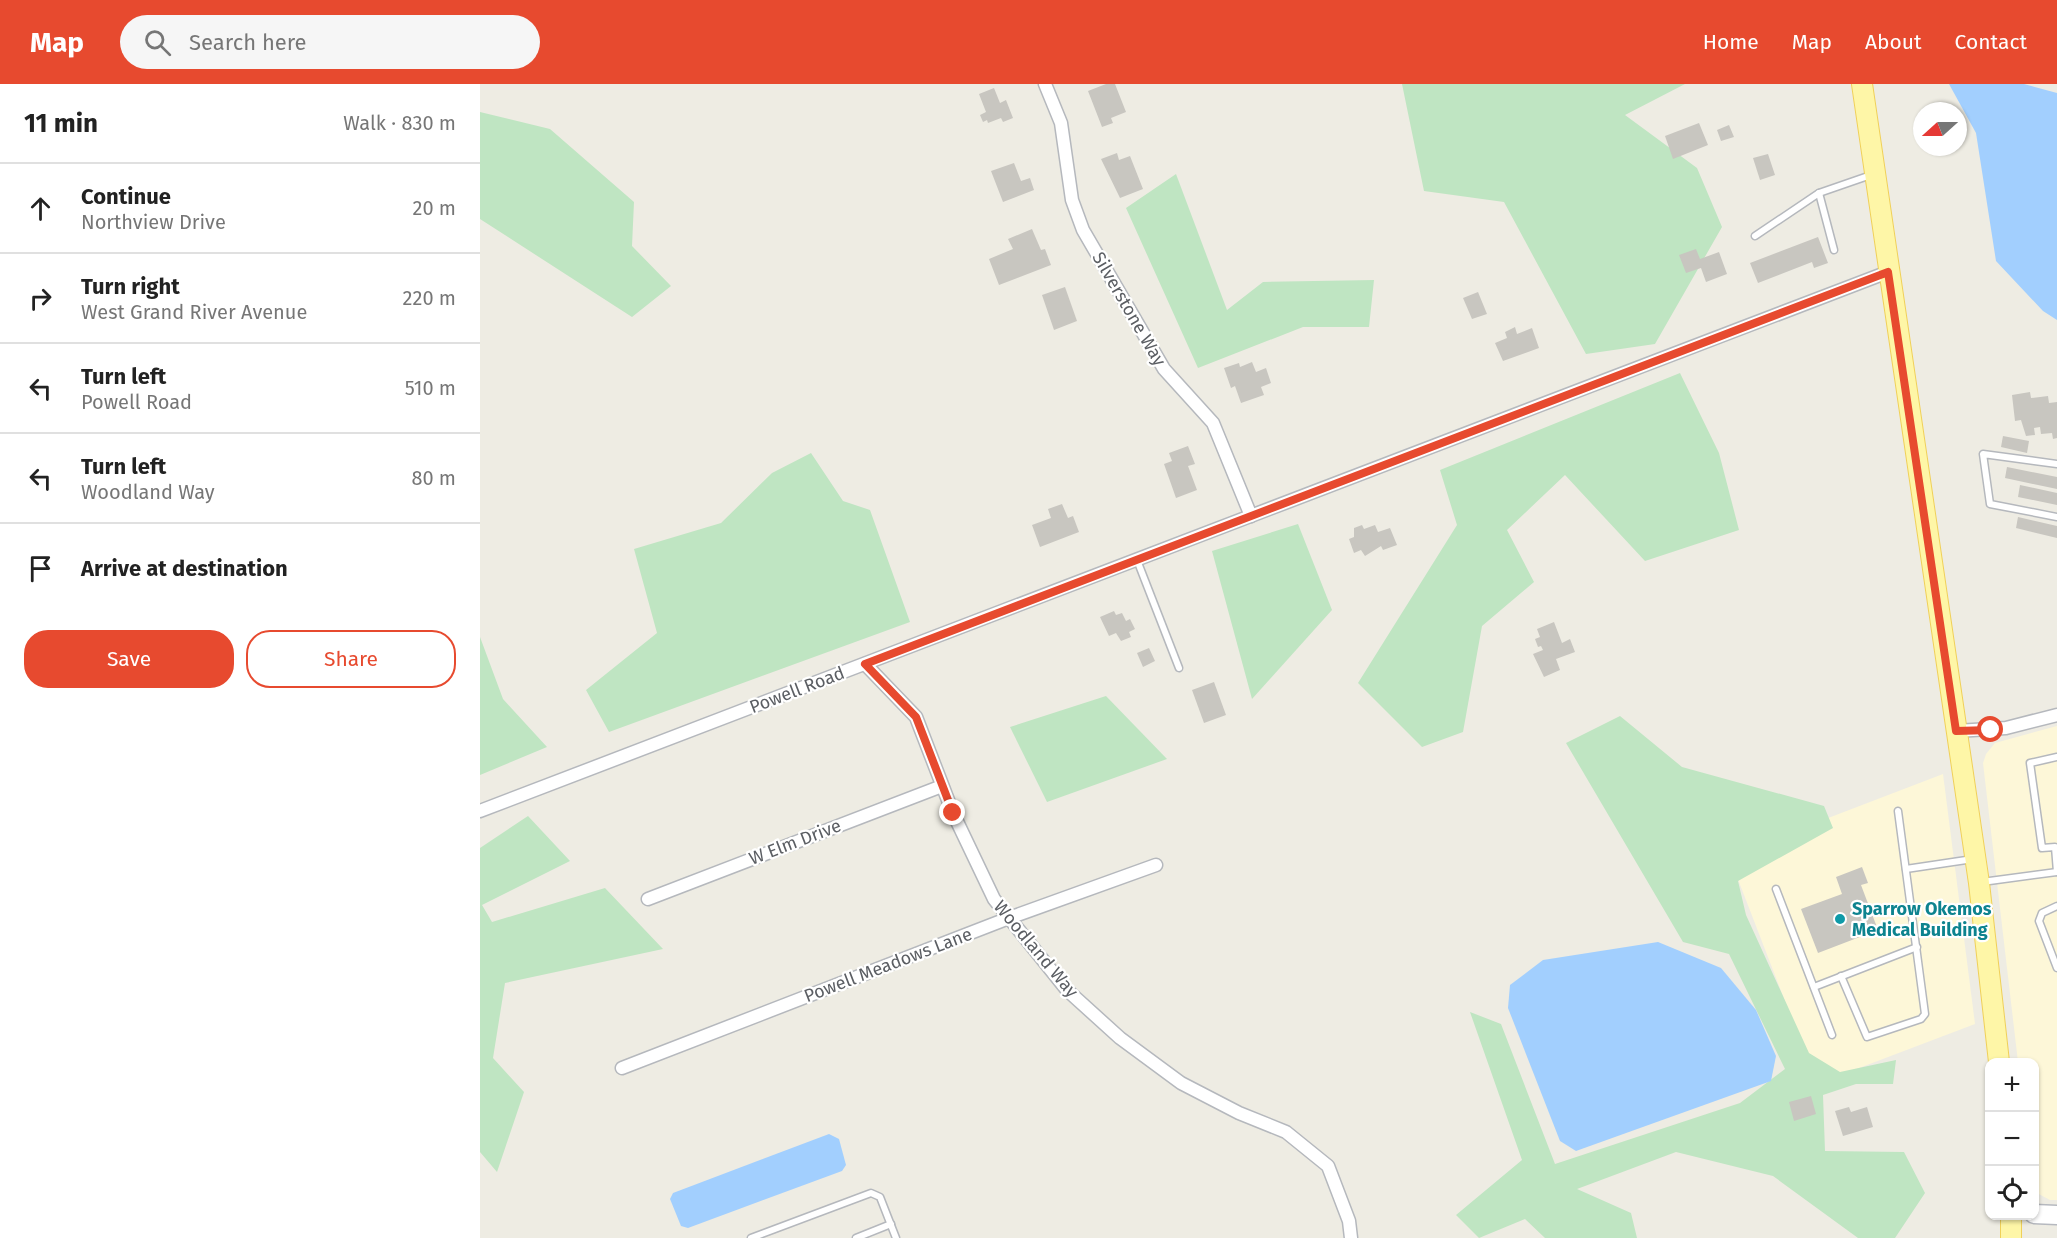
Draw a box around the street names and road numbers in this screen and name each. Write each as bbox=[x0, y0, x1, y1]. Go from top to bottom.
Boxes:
street label: Silverstone Way bbox=[1087, 248, 1171, 370]
street label: Powell Road bbox=[746, 662, 848, 718]
street label: W Elm Drive bbox=[746, 814, 844, 870]
street label: Woodland Way bbox=[989, 896, 1083, 1002]
street label: Powell Meadows Lane bbox=[801, 923, 975, 1007]

